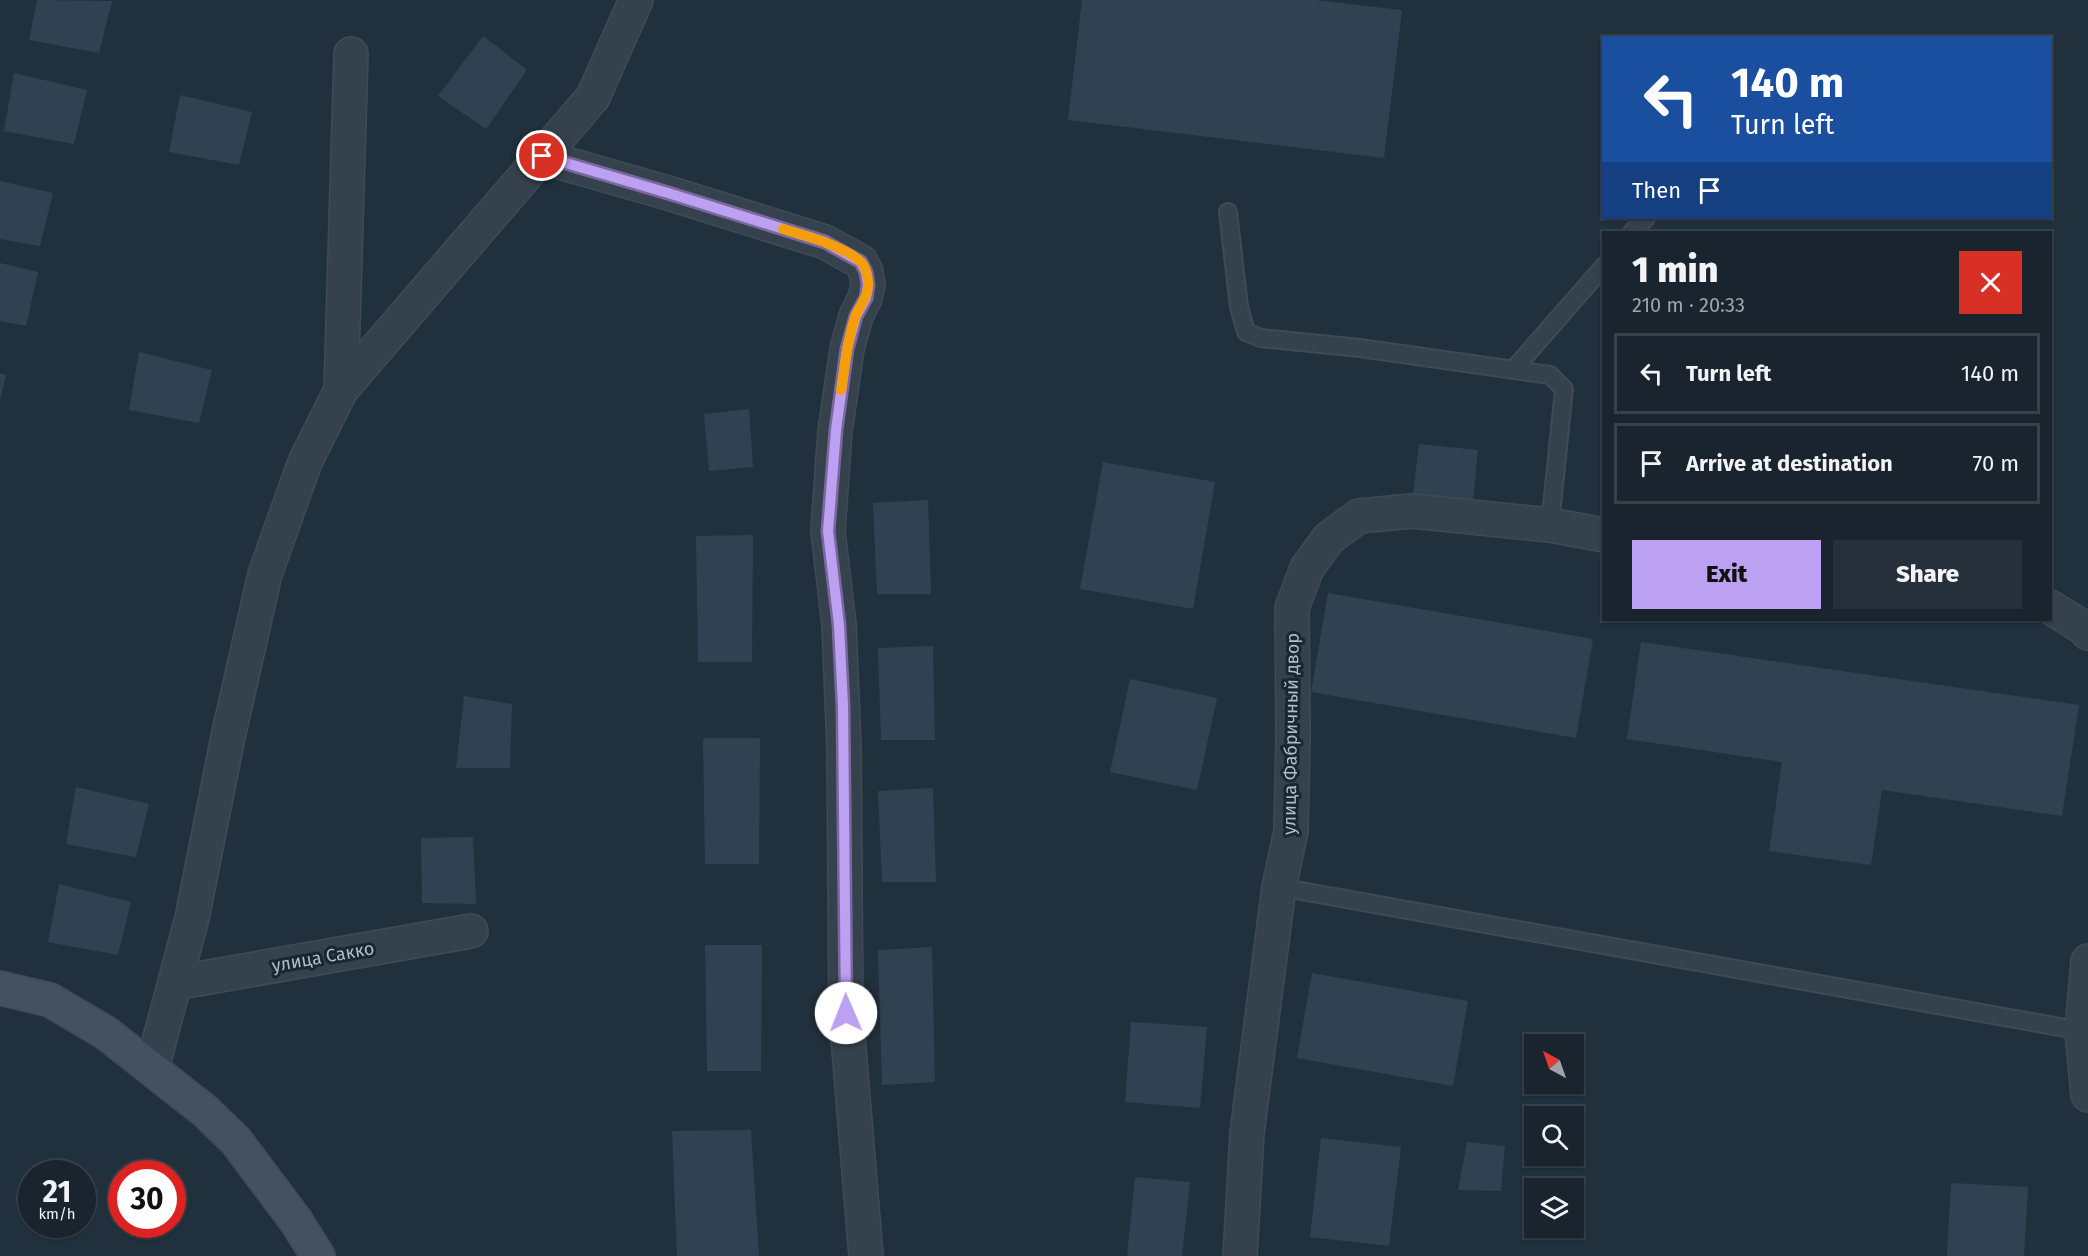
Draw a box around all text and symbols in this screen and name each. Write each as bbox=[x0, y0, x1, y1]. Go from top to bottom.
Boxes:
text: 140 m bbox=[1731, 58, 1844, 108]
icon: left bbox=[1632, 60, 1710, 138]
text: Turn left bbox=[1731, 109, 1834, 141]
pin bbox=[516, 130, 567, 181]
icon: arrive bbox=[525, 139, 558, 172]
icon: arrive bbox=[1693, 174, 1726, 207]
text: Then bbox=[1632, 177, 1681, 204]
text: 1 min bbox=[1632, 248, 1718, 292]
button: close bbox=[1959, 251, 2022, 314]
text: 210 m · 20:33 bbox=[1632, 293, 1745, 317]
icon: left bbox=[1635, 357, 1668, 390]
text: Turn left bbox=[1686, 360, 1771, 387]
text: 140 m bbox=[1961, 360, 2019, 387]
icon: arrive bbox=[1635, 447, 1668, 480]
text: Arrive at destination bbox=[1686, 450, 1893, 477]
text: 70 m bbox=[1973, 450, 2019, 477]
button: Exit bbox=[1632, 540, 1821, 609]
button: Share bbox=[1833, 540, 2022, 609]
street label: улица Фабричный двор bbox=[1278, 633, 1304, 835]
street label: улица Сакко bbox=[270, 937, 376, 977]
position arrow bbox=[814, 981, 878, 1045]
north arrow bbox=[1524, 1034, 1584, 1094]
map controls bbox=[1524, 1034, 1584, 1238]
button: search bbox=[1524, 1106, 1584, 1166]
speed limit sign: 30 bbox=[108, 1160, 186, 1238]
text: 21 bbox=[43, 1174, 71, 1210]
button: layers bbox=[1524, 1178, 1584, 1238]
text: km/h bbox=[38, 1205, 76, 1223]

